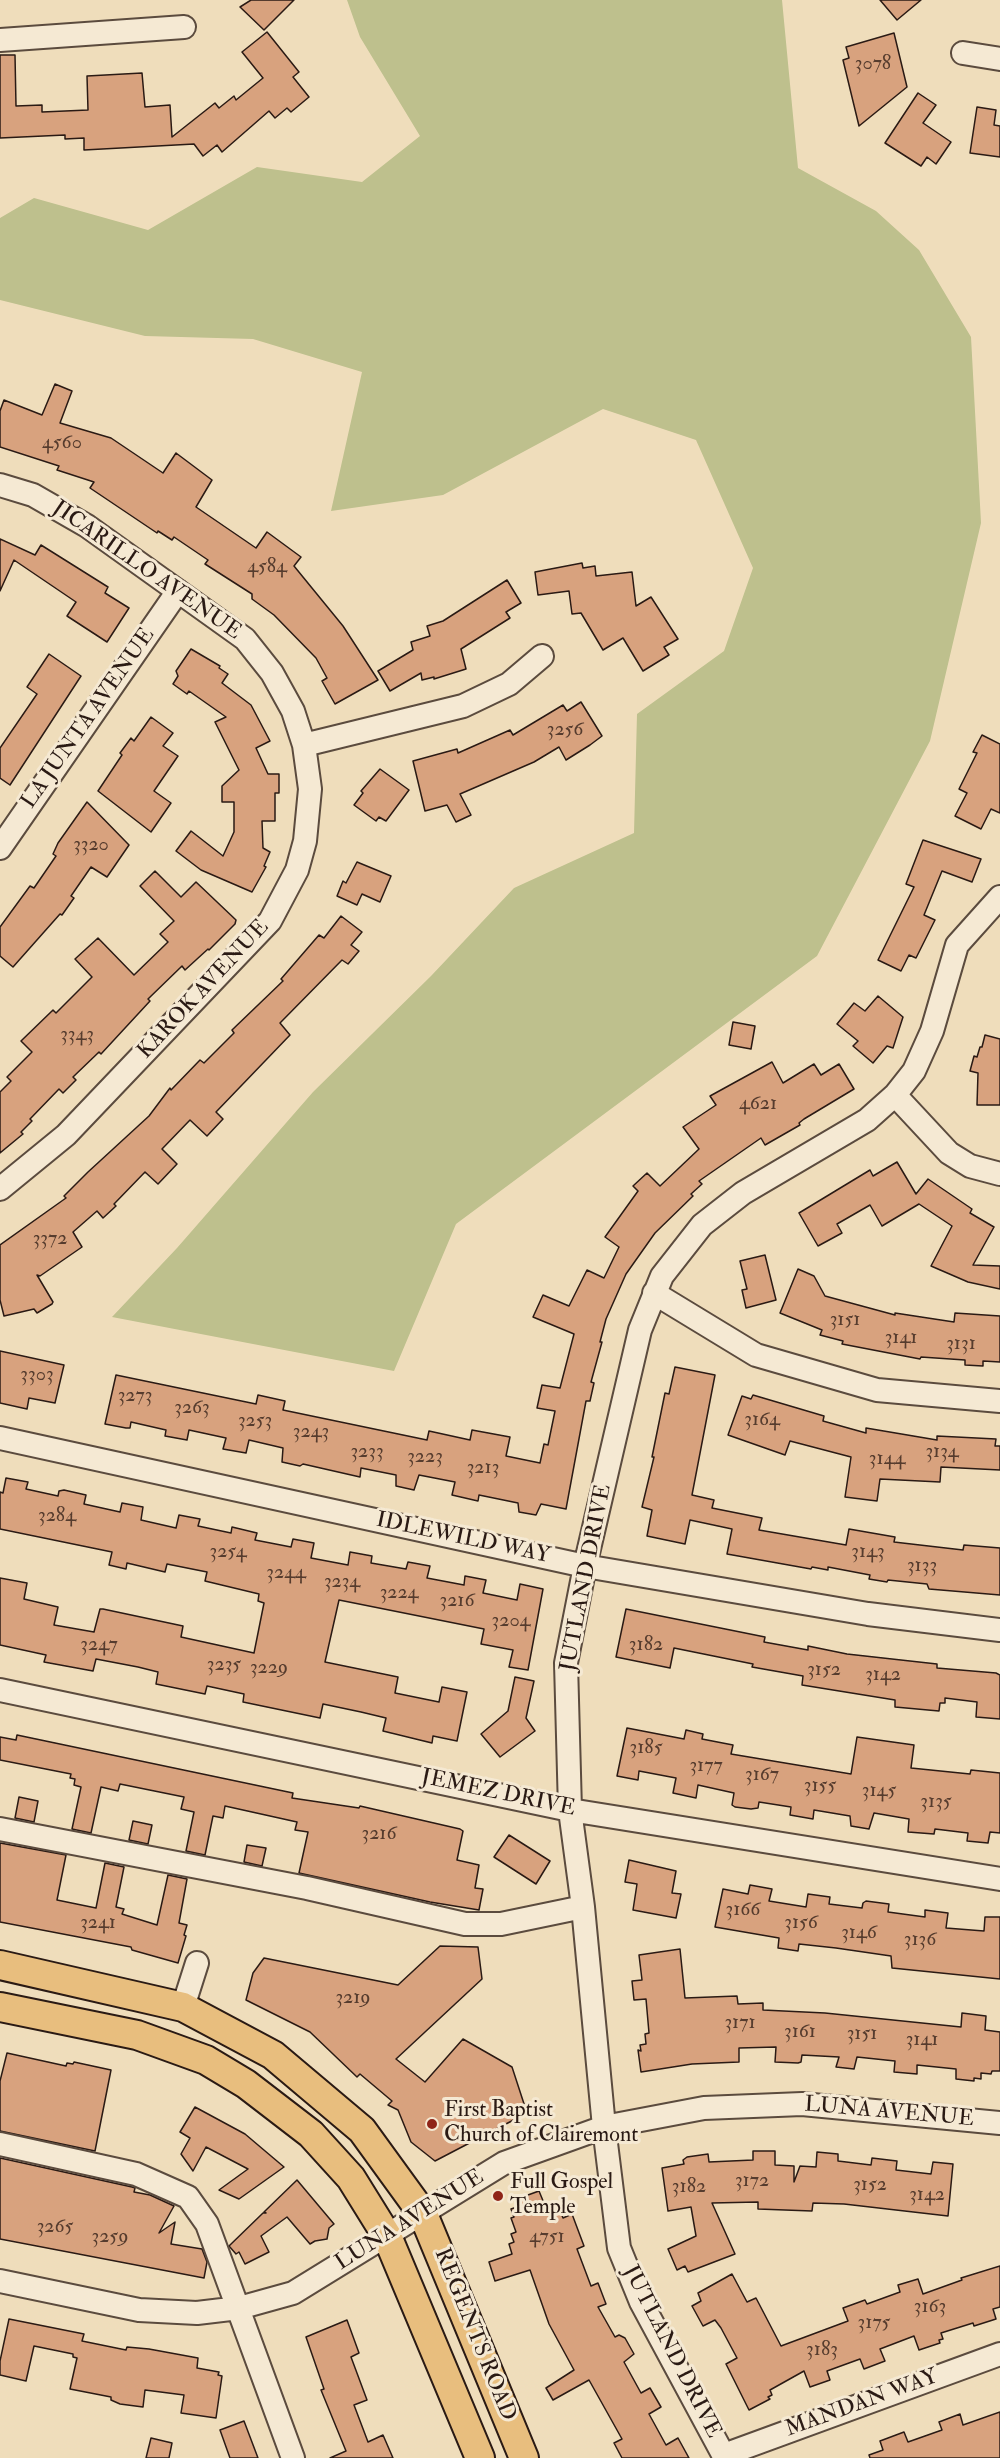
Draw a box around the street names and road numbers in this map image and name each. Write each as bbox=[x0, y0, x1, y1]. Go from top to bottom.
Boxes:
street label: JICARILLO AVENUE bbox=[46, 496, 246, 646]
street label: LA JUNTA AVENUE bbox=[17, 624, 161, 814]
street label: KAROK AVENUE bbox=[133, 915, 275, 1065]
street label: JUTLAND DRIVE bbox=[556, 1482, 618, 1674]
street label: IDLEWILD WAY bbox=[373, 1508, 553, 1570]
street label: JEMEZ DRIVE bbox=[419, 1765, 577, 1823]
street label: LUNA AVENUE bbox=[803, 2092, 975, 2134]
street label: LUNA AVENUE bbox=[331, 2165, 489, 2277]
street label: REGENTS ROAD bbox=[427, 2245, 521, 2425]
street label: JUTLAND DRIVE bbox=[616, 2261, 726, 2443]
street label: MANDAN WAY bbox=[782, 2364, 942, 2444]

